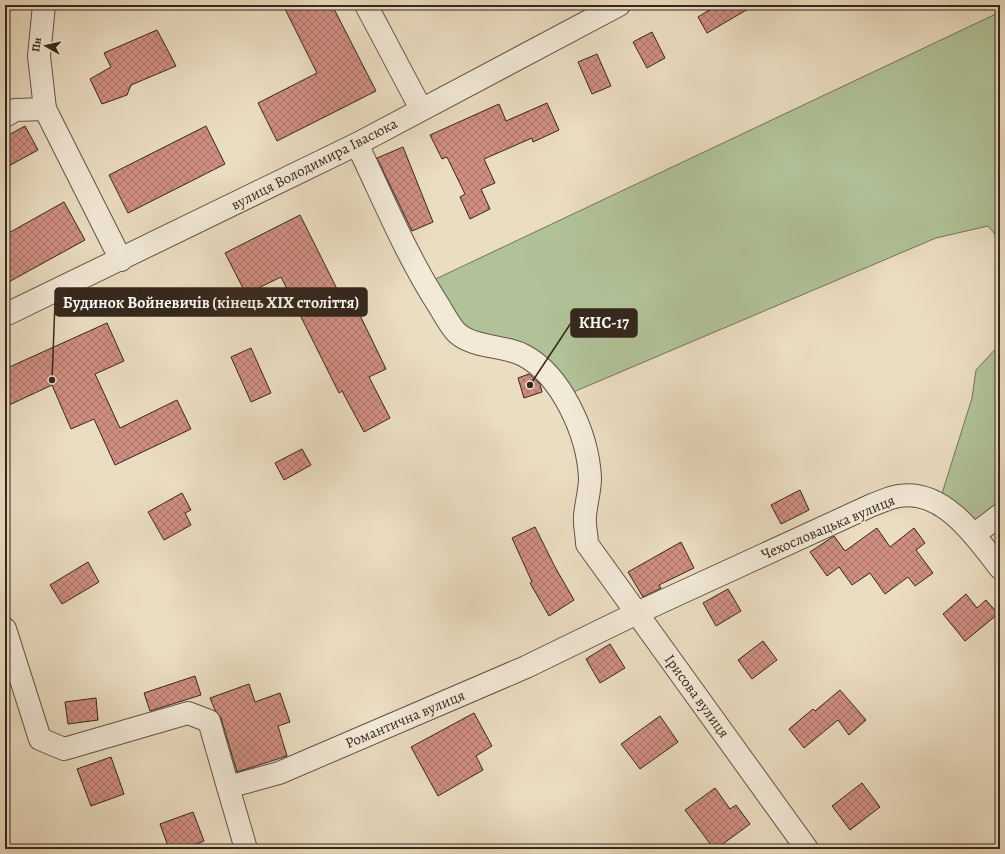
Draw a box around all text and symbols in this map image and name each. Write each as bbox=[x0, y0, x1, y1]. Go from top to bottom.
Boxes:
north arrow bbox=[26, 26, 66, 66]
text: Пн bbox=[28, 36, 45, 53]
street label: вулиця Володимира Івасюка bbox=[227, 113, 401, 215]
callout: Будинок Войневичів (кінець ХІХ століття) bbox=[55, 288, 367, 316]
text: Будинок Войневичів (кінець ХІХ століття) bbox=[63, 292, 359, 314]
callout: КНС-17 bbox=[571, 309, 637, 337]
text: КНС-17 bbox=[579, 312, 629, 334]
street label: Чехословацька вулиця bbox=[758, 490, 898, 564]
street label: Ірисова вулиця bbox=[660, 650, 734, 742]
street label: Романтична вулиця bbox=[342, 685, 468, 753]

